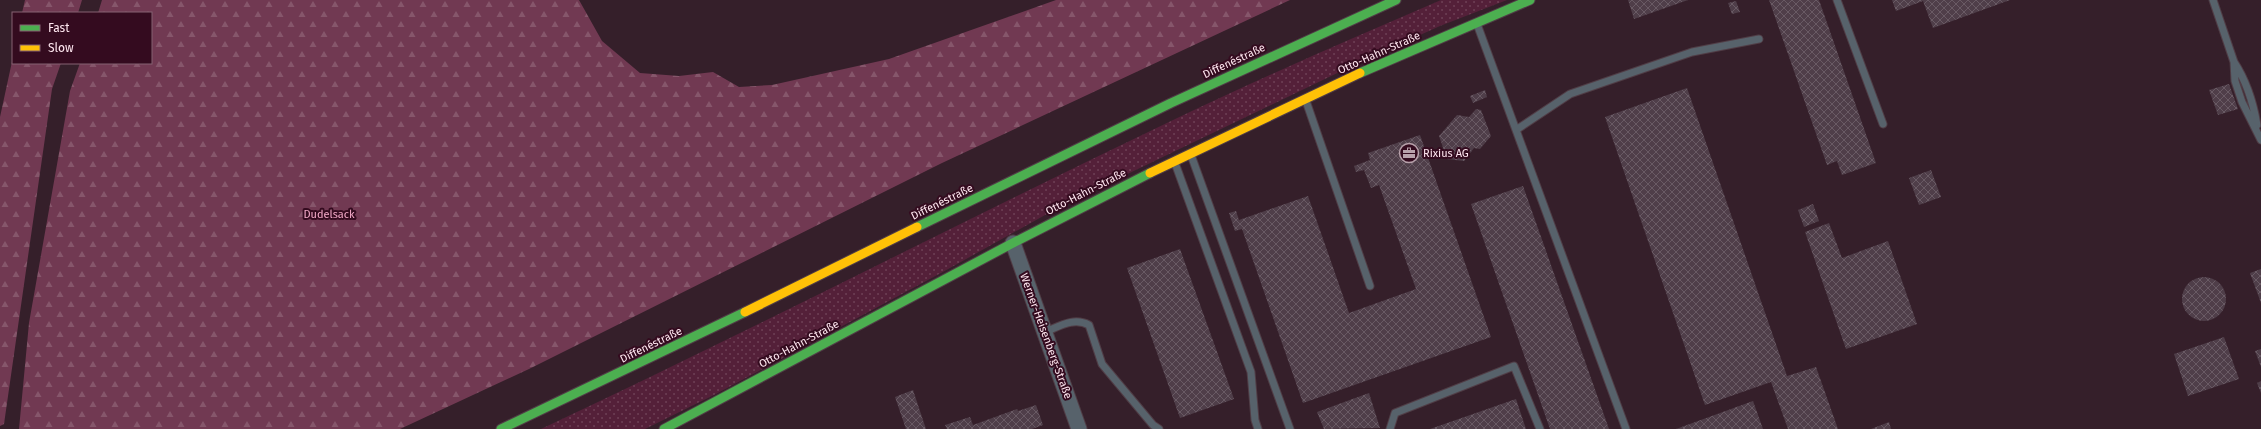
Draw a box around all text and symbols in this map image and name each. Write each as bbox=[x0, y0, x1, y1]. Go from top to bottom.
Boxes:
legend bbox=[12, 12, 152, 64]
text: Fast bbox=[48, 21, 70, 35]
street label: Otto-Hahn-Straße bbox=[1336, 29, 1422, 77]
text: Slow bbox=[48, 41, 74, 55]
street label: Diffenéstraße bbox=[1201, 41, 1267, 81]
office icon: Rixius AG bbox=[1398, 142, 1420, 164]
place label: Rixius AG bbox=[1423, 147, 1469, 160]
street label: Otto-Hahn-Straße bbox=[1043, 166, 1129, 218]
street label: Diffenéstraße bbox=[909, 181, 975, 223]
park label: Dudelsack bbox=[303, 208, 355, 221]
street label: Werner-Heisenberg-Straße bbox=[1017, 271, 1075, 401]
street label: Otto-Hahn-Straße bbox=[757, 317, 841, 371]
street label: Diffenéstraße bbox=[618, 324, 684, 366]

